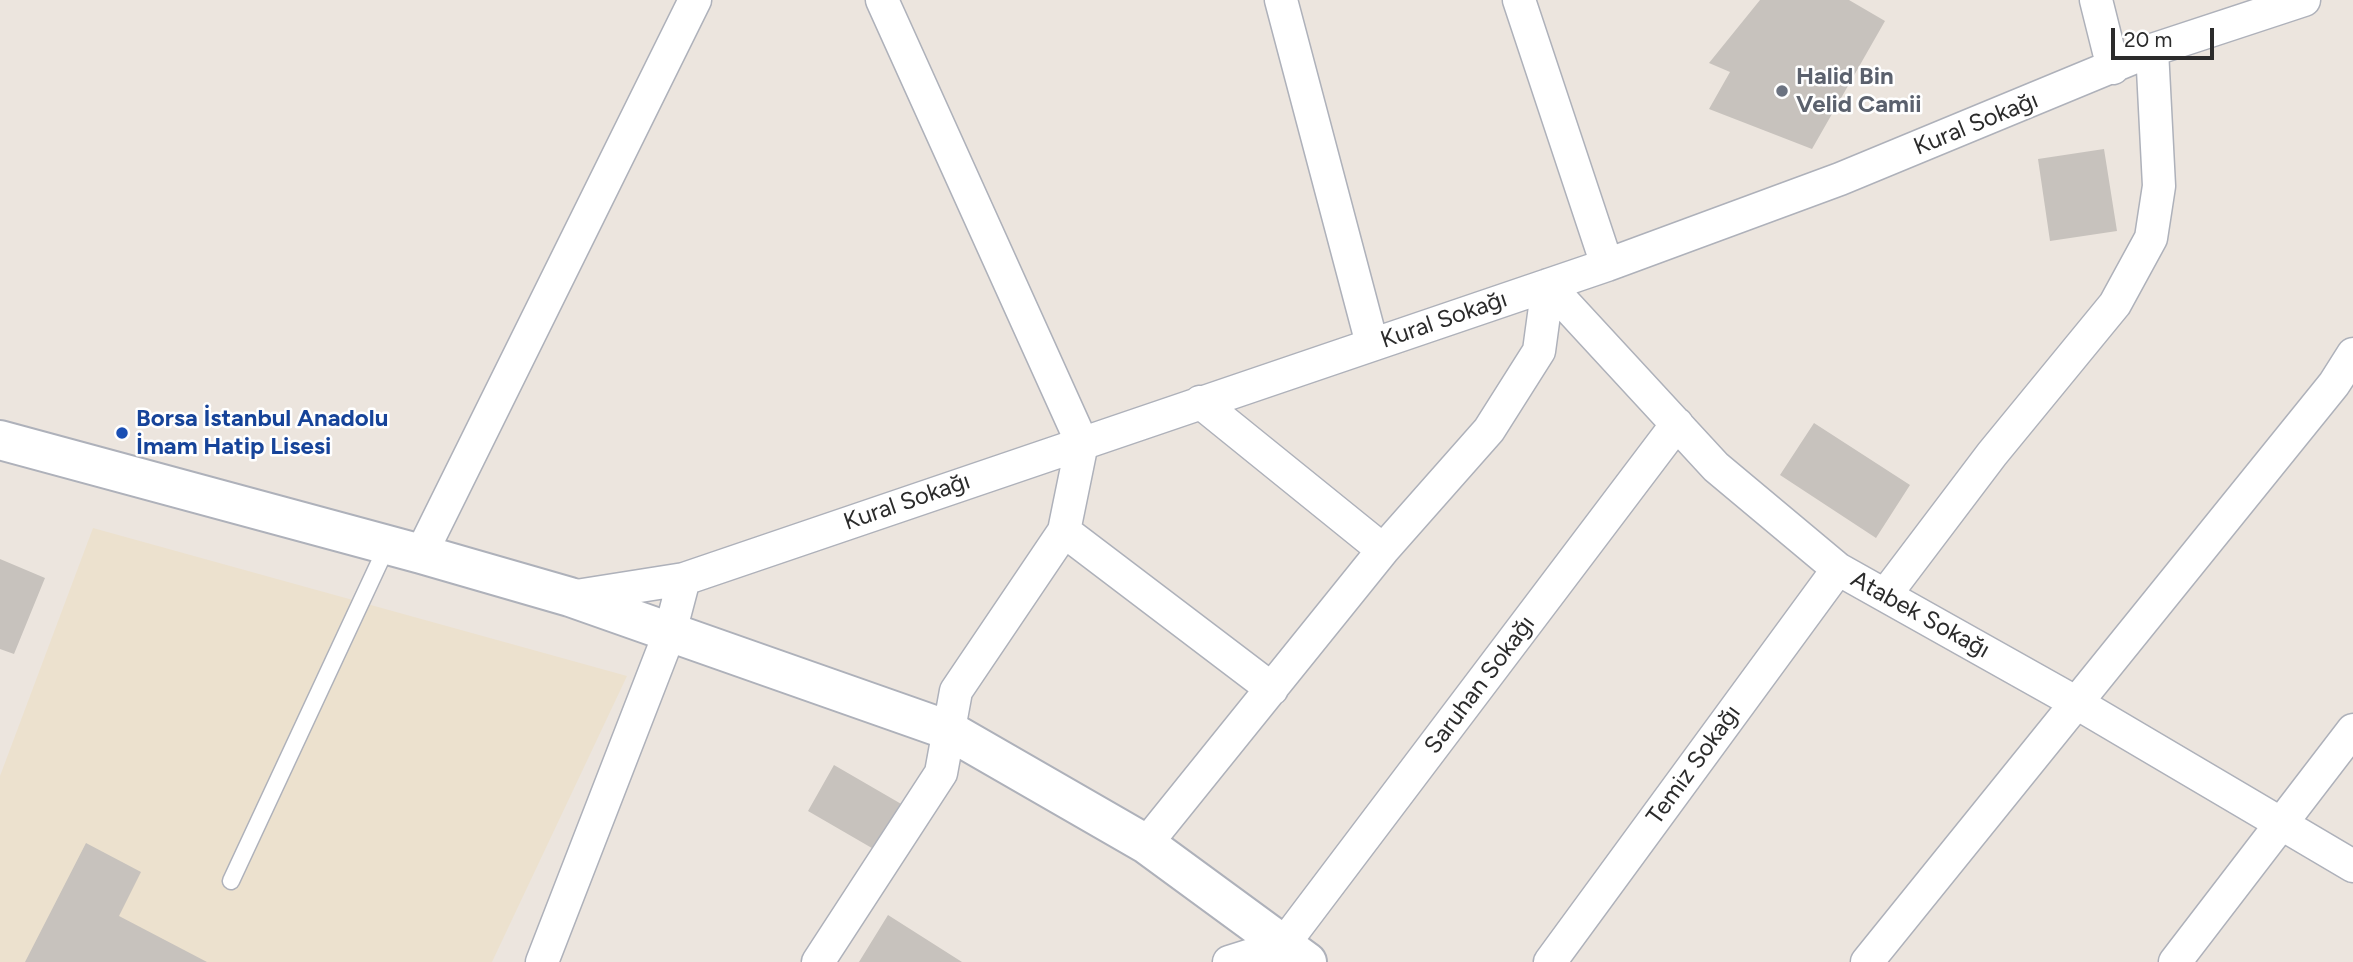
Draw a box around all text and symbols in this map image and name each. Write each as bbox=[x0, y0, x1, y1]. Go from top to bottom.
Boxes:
scale bar bbox=[2115, 14, 2218, 58]
text: 20 m bbox=[2124, 27, 2172, 52]
place label: Halid Bin Velid Camii bbox=[1796, 63, 1922, 119]
marker: Halid Bin Velid Camii bbox=[1774, 83, 1790, 99]
street label: Kural Sokağı bbox=[1910, 86, 2042, 162]
street label: Kural Sokağı bbox=[1377, 285, 1511, 355]
place label: Borsa İstanbul Anadolu İmam Hatip Lisesi bbox=[136, 405, 388, 461]
marker: Borsa İstanbul Anadolu İmam Hatip Lisesi bbox=[114, 425, 130, 441]
street label: Kural Sokağı bbox=[840, 467, 974, 537]
street label: Atabek Sokağı bbox=[1846, 565, 1994, 665]
street label: Saruhan Sokağı bbox=[1419, 610, 1541, 760]
street label: Temiz Sokağı bbox=[1641, 700, 1747, 830]

